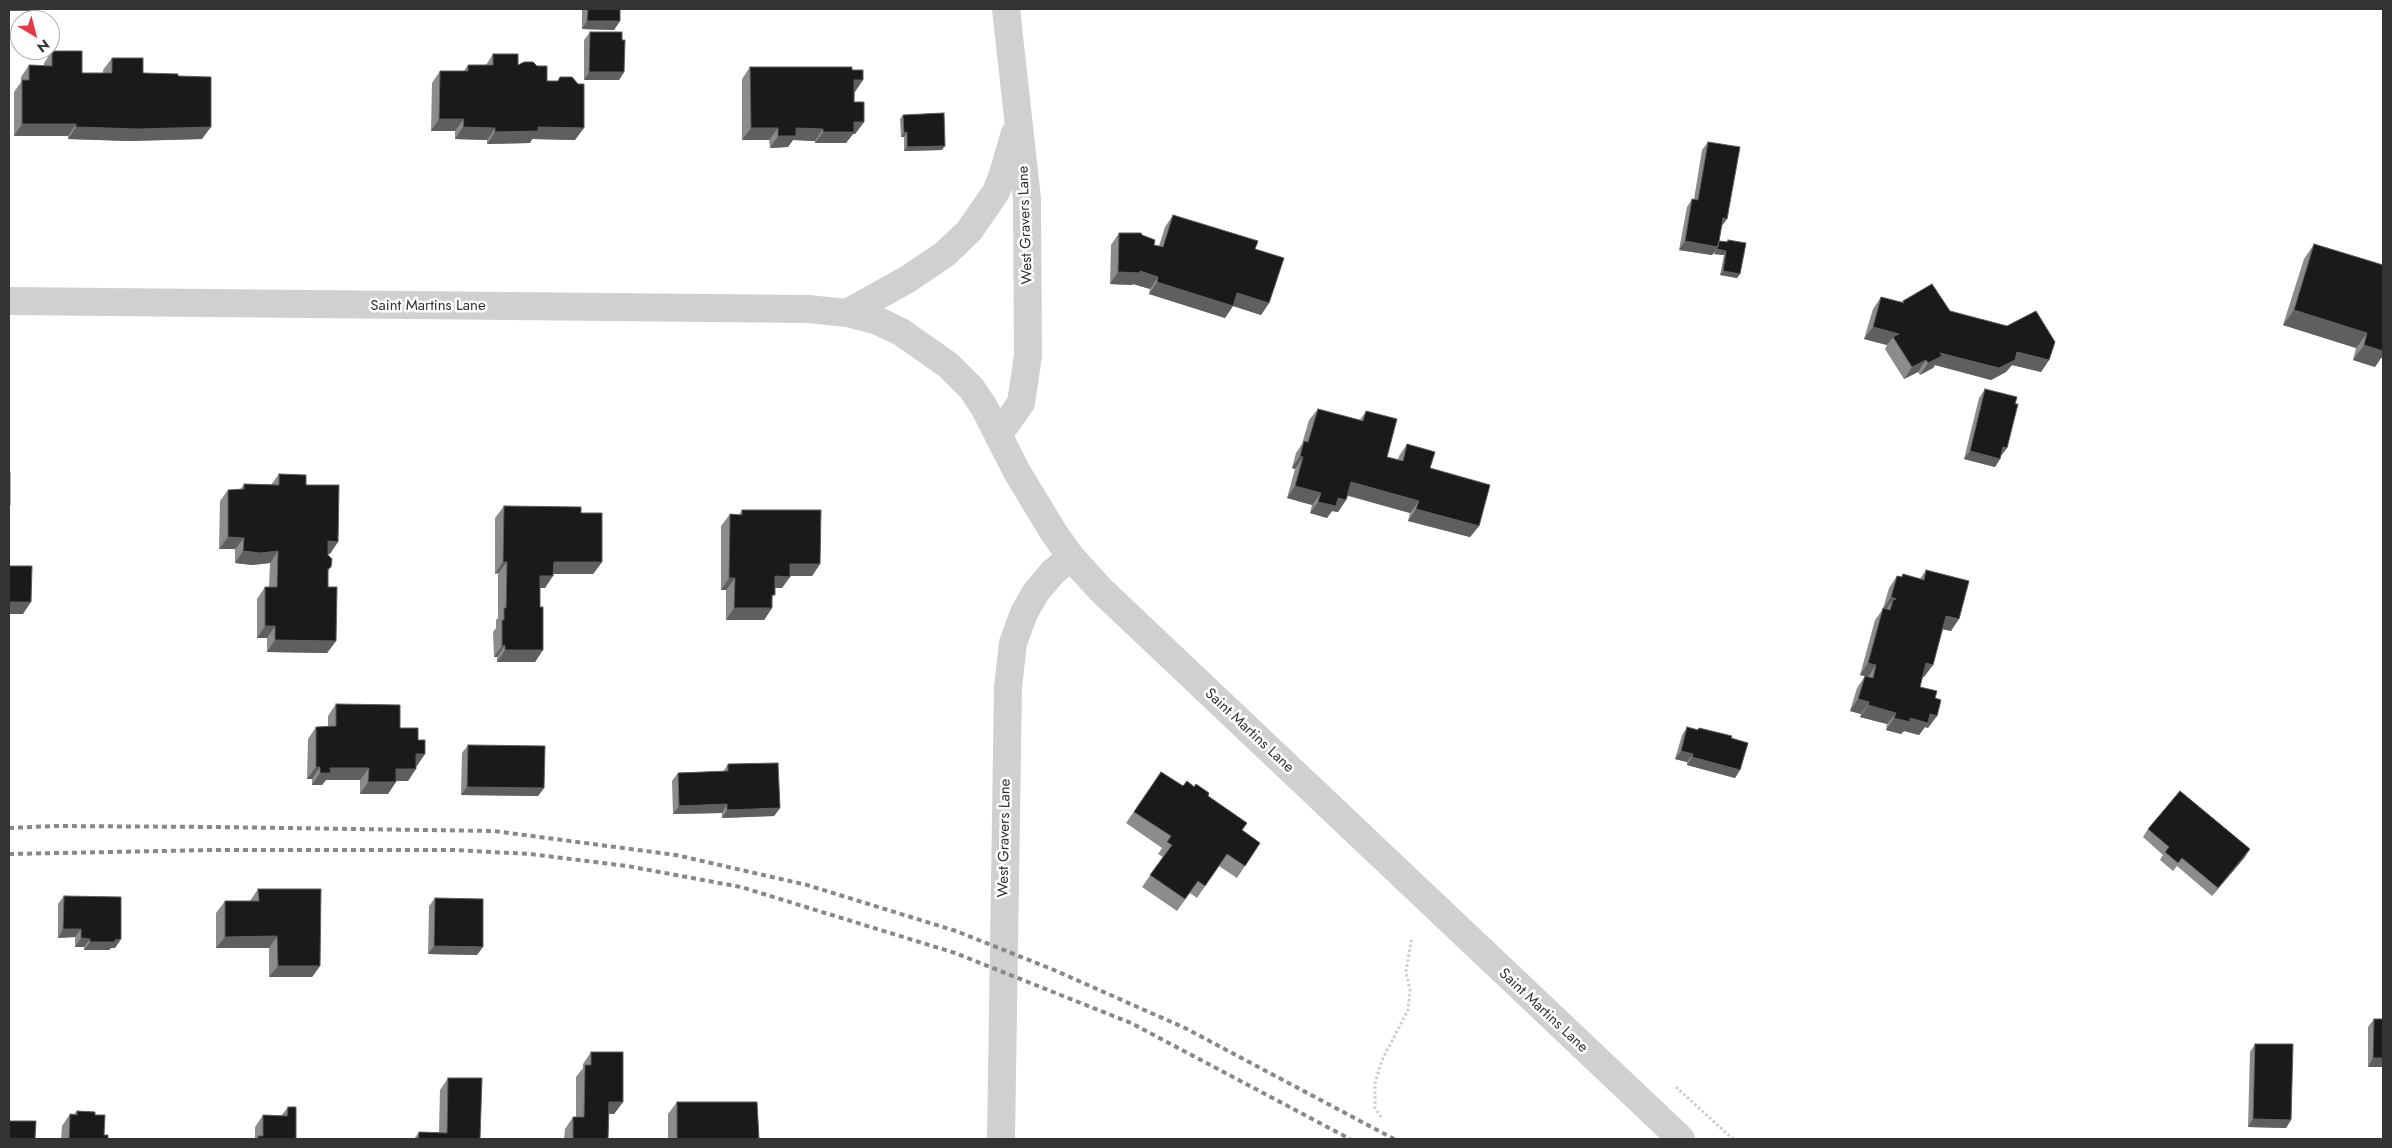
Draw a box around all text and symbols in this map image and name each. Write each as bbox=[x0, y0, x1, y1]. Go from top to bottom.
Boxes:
north arrow bbox=[10, 10, 60, 60]
text: N bbox=[33, 35, 54, 58]
street label: West Gravers Lane bbox=[1015, 165, 1037, 285]
street label: Saint Martins Lane bbox=[370, 297, 486, 315]
street label: Saint Martins Lane bbox=[1201, 685, 1297, 777]
street label: West Gravers Lane bbox=[995, 778, 1015, 898]
street label: Saint Martins Lane bbox=[1495, 965, 1591, 1057]

